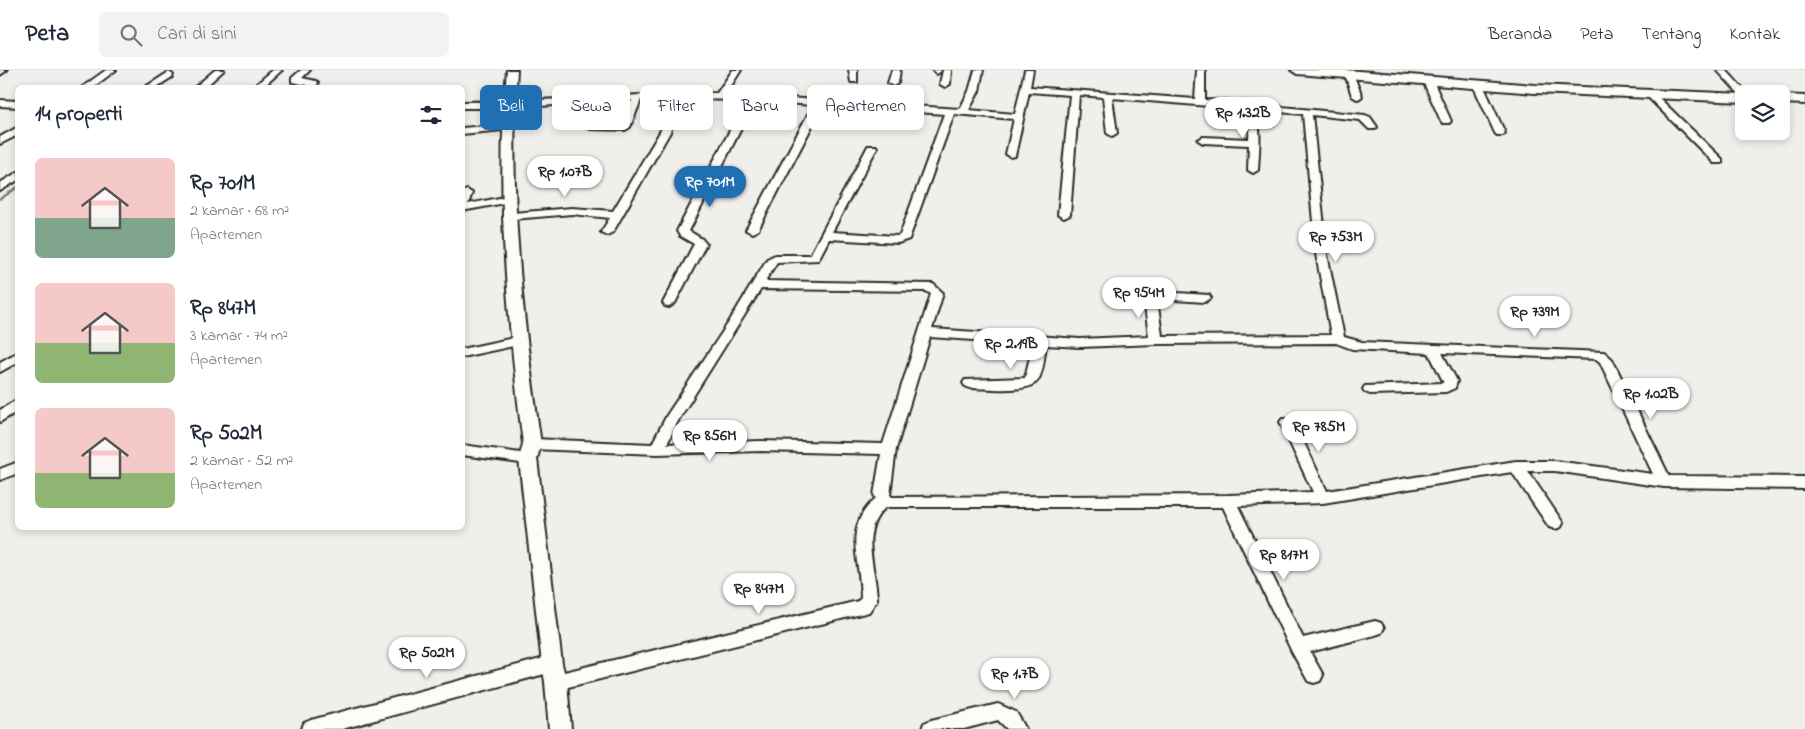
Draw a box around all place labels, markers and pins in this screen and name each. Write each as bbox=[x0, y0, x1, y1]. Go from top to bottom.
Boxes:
pin: Rp 1.32B bbox=[1191, 97, 1295, 139]
pin: Rp 1.07B bbox=[513, 156, 617, 198]
pin: Rp 701M bbox=[664, 166, 756, 208]
pin: Rp 753M bbox=[1290, 220, 1382, 263]
pin: Rp 954M bbox=[1093, 276, 1185, 319]
pin: Rp 739M bbox=[1489, 296, 1581, 338]
pin: Rp 2.19B bbox=[959, 328, 1063, 370]
pin: Rp 1.02B bbox=[1599, 378, 1703, 420]
pin: Rp 785M bbox=[1273, 410, 1365, 453]
pin: Rp 856M bbox=[664, 420, 756, 462]
pin: Rp 817M bbox=[1238, 538, 1330, 581]
pin: Rp 847M bbox=[713, 572, 805, 615]
pin: Rp 502M bbox=[381, 636, 473, 679]
pin: Rp 1.7B bbox=[969, 658, 1061, 700]

